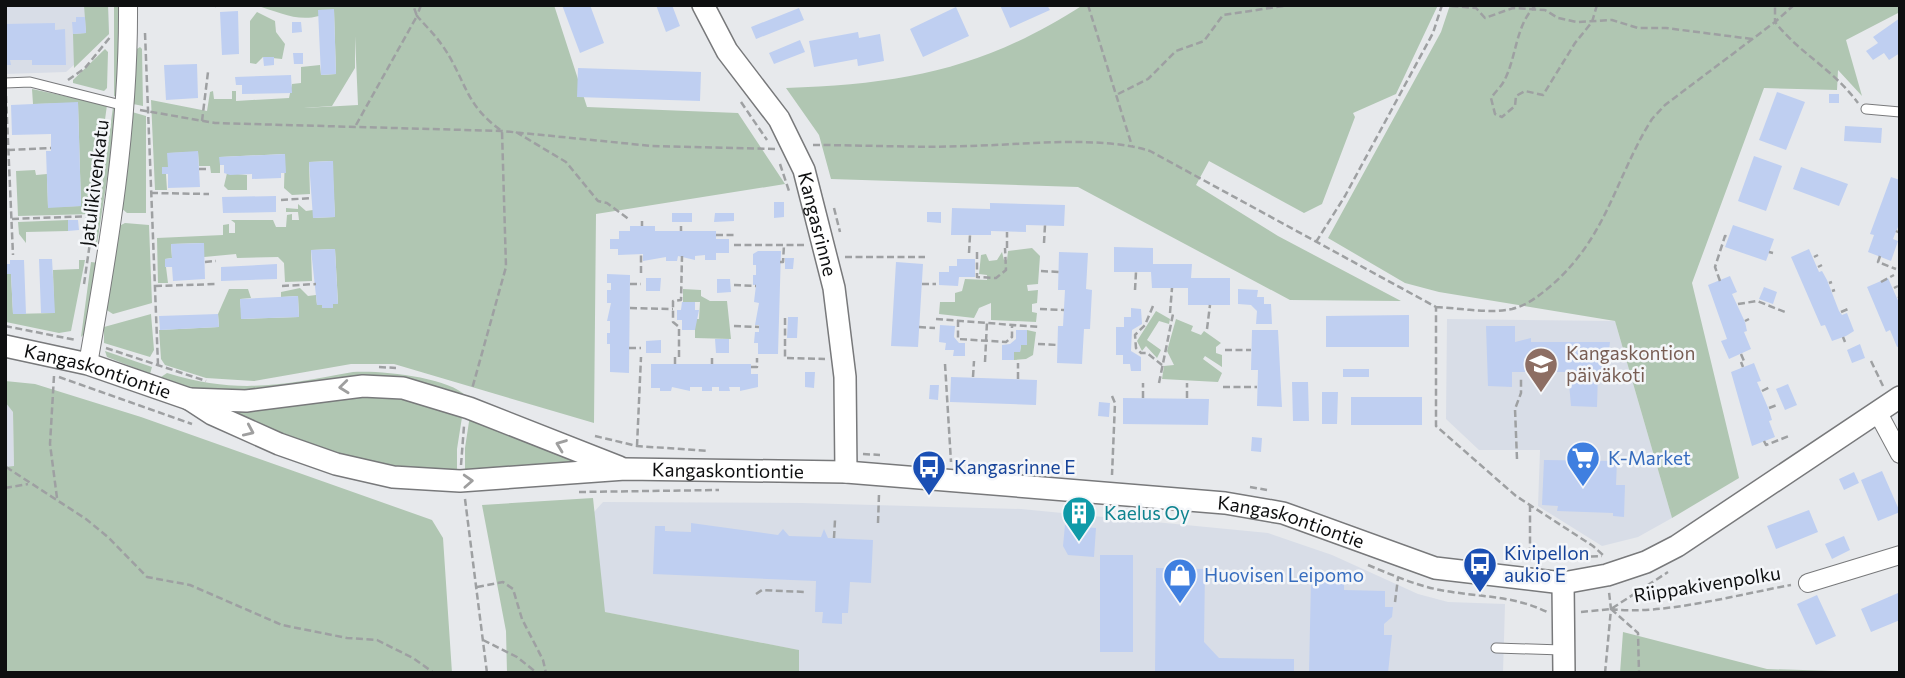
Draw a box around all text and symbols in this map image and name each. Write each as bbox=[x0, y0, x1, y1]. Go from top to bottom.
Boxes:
street label: Jatulikivenkatu bbox=[74, 118, 113, 248]
street label: Kangasrinne bbox=[794, 169, 842, 278]
street label: Kangaskontiontie bbox=[22, 338, 174, 403]
place label: Kangaskontion päiväkoti bbox=[1566, 341, 1695, 386]
school or university icon: Kangaskontion päiväkoti bbox=[1522, 345, 1560, 394]
one-way arrow bbox=[338, 380, 350, 395]
one-way arrow bbox=[242, 423, 254, 437]
one-way arrow bbox=[556, 439, 568, 453]
supermarket icon: K-Market bbox=[1564, 439, 1602, 488]
place label: K-Market bbox=[1608, 446, 1691, 469]
bus stop icon: Kangasrinne E bbox=[910, 448, 948, 497]
place label: Kangasrinne E bbox=[954, 455, 1076, 478]
street label: Kangaskontiontie bbox=[652, 457, 804, 482]
one-way arrow bbox=[463, 473, 474, 488]
street label: Kangaskontiontie bbox=[1217, 490, 1368, 553]
building icon: Kaelus Oy bbox=[1060, 494, 1098, 543]
place label: Kaelus Oy bbox=[1104, 501, 1190, 524]
place label: Kivipellon aukio E bbox=[1504, 541, 1589, 586]
bus stop icon: Kivipellon aukio E bbox=[1461, 545, 1499, 594]
shop icon: Huovisen Leipomo bbox=[1161, 556, 1199, 605]
street label: Riippakivenpolku bbox=[1632, 561, 1782, 606]
place label: Huovisen Leipomo bbox=[1204, 563, 1364, 586]

